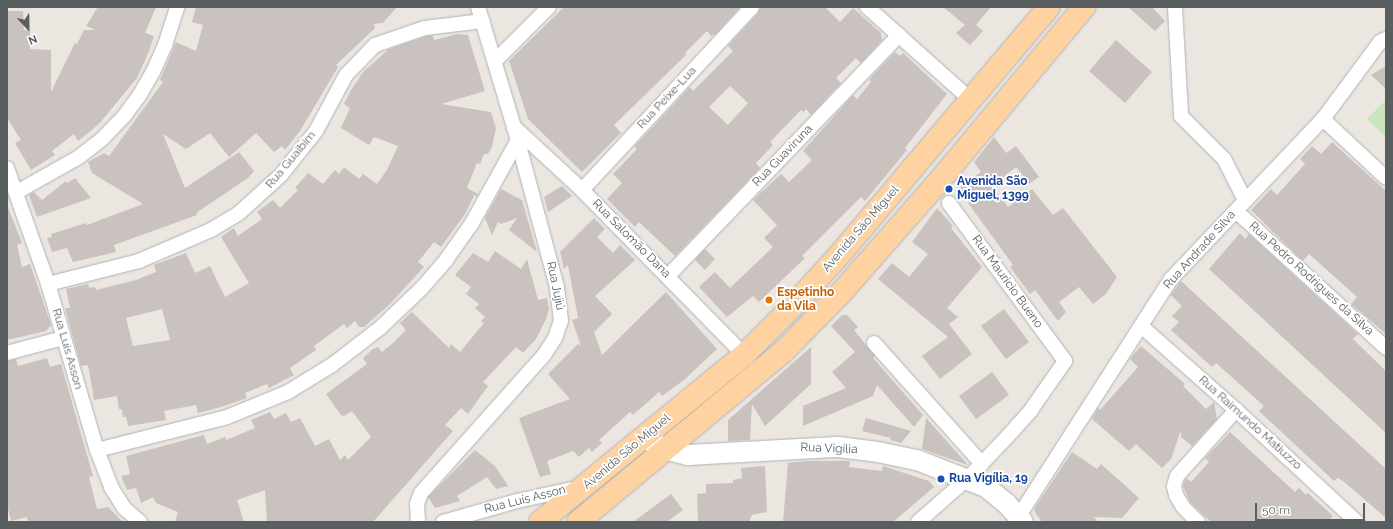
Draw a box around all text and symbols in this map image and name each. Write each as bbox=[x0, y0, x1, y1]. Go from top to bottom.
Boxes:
north arrow bbox=[8, 8, 48, 48]
text: N bbox=[26, 32, 39, 47]
street label: Rua Peixe-Lua bbox=[634, 64, 700, 132]
street label: Rua Guaviruna bbox=[750, 122, 816, 190]
street label: Rua Guaibim bbox=[263, 128, 319, 192]
place label: Avenida São Miguel, 1399 bbox=[957, 175, 1029, 203]
street label: Avenida São Miguel bbox=[820, 183, 902, 275]
marker: Avenida São Miguel, 1399 bbox=[944, 184, 954, 194]
street label: Rua Salomão Dana bbox=[589, 197, 673, 281]
street label: Rua Andrade Silva bbox=[1161, 208, 1239, 292]
street label: Rua Pedro Rodrigues da Silva bbox=[1246, 219, 1376, 339]
street label: Rua Maurício Bueno bbox=[969, 233, 1045, 331]
street label: Rua Jujiú bbox=[543, 260, 567, 312]
place label: Espetinho da Vila bbox=[777, 286, 834, 314]
marker: Espetinho da Vila bbox=[764, 295, 774, 305]
street label: Rua Luís Asson bbox=[49, 307, 85, 391]
street label: Rua Raimundo Matiuzzo bbox=[1195, 373, 1305, 473]
street label: Avenida São Miguel bbox=[580, 411, 674, 493]
street label: Rua Vigilia bbox=[800, 441, 858, 457]
place label: Rua Vigília, 19 bbox=[949, 472, 1028, 486]
marker: Rua Vigília, 19 bbox=[936, 474, 946, 484]
street label: Rua Luís Asson bbox=[483, 483, 567, 517]
scale bar bbox=[1257, 495, 1367, 521]
text: 50 m bbox=[1262, 503, 1290, 517]

